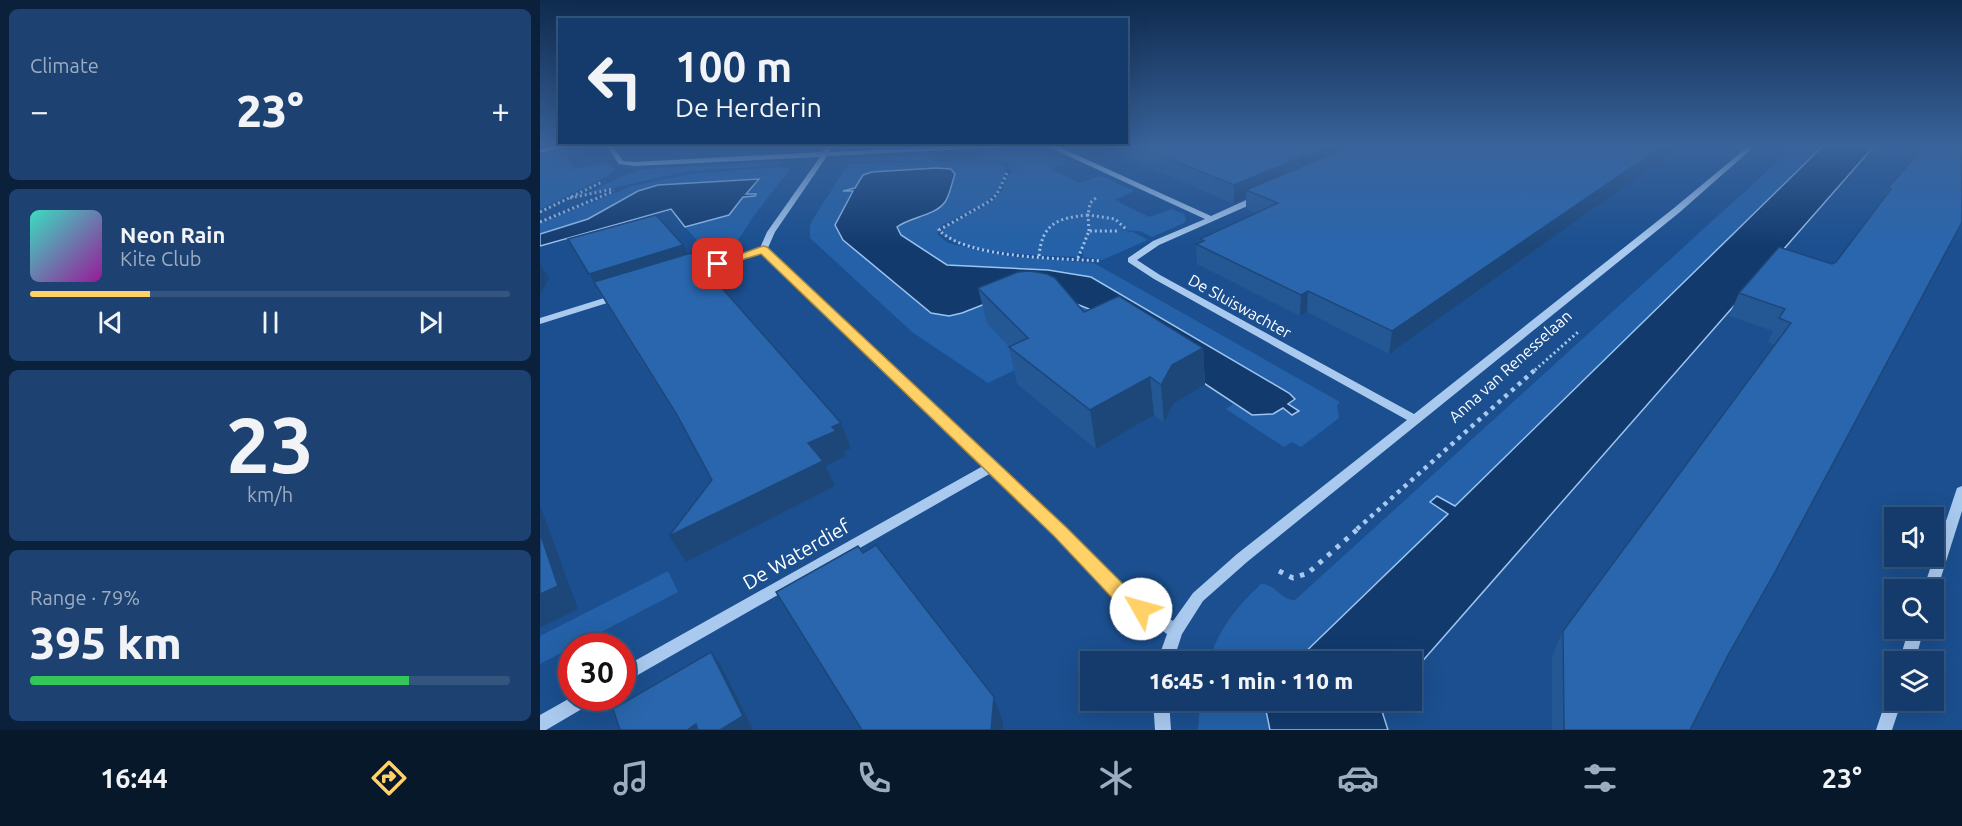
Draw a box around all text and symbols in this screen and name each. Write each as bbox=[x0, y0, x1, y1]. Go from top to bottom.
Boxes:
icon: left bbox=[576, 42, 654, 120]
text: 100 m bbox=[675, 43, 792, 90]
text: Climate bbox=[30, 54, 99, 77]
text: 23° bbox=[236, 85, 304, 136]
text: − bbox=[30, 92, 49, 129]
text: + bbox=[491, 92, 510, 129]
text: De Herderin bbox=[675, 92, 822, 122]
text: Neon Rain bbox=[120, 222, 225, 247]
pin bbox=[692, 238, 743, 289]
text: Kite Club bbox=[120, 247, 202, 270]
icon: arrive bbox=[701, 247, 734, 280]
street label: De Sluiswachter bbox=[1185, 270, 1295, 342]
icon: previous bbox=[94, 306, 127, 339]
icon: pause bbox=[254, 306, 287, 339]
icon: next bbox=[414, 306, 447, 339]
street label: Anna van Renesselaan bbox=[1445, 306, 1575, 426]
text: 23 bbox=[226, 400, 314, 488]
text: km/h bbox=[247, 483, 293, 506]
map controls bbox=[1884, 507, 1944, 711]
button: sound bbox=[1884, 507, 1944, 567]
street label: De Waterdief bbox=[738, 514, 854, 594]
position arrow bbox=[1109, 577, 1173, 641]
button: search bbox=[1884, 579, 1944, 639]
text: Range · 79% bbox=[30, 586, 140, 609]
text: 395 km bbox=[30, 617, 182, 668]
speed limit sign: 30 bbox=[558, 633, 636, 711]
button: layers bbox=[1884, 651, 1944, 711]
text: 16:45 · 1 min · 110 m bbox=[1149, 668, 1353, 693]
icon: directions bbox=[368, 757, 410, 799]
icon: music bbox=[610, 757, 652, 799]
icon: phone bbox=[853, 757, 895, 799]
icon: climate bbox=[1095, 757, 1137, 799]
icon: car bbox=[1337, 757, 1379, 799]
icon: filters bbox=[1579, 757, 1621, 799]
text: 16:44 bbox=[100, 763, 168, 793]
text: 23° bbox=[1822, 763, 1862, 793]

